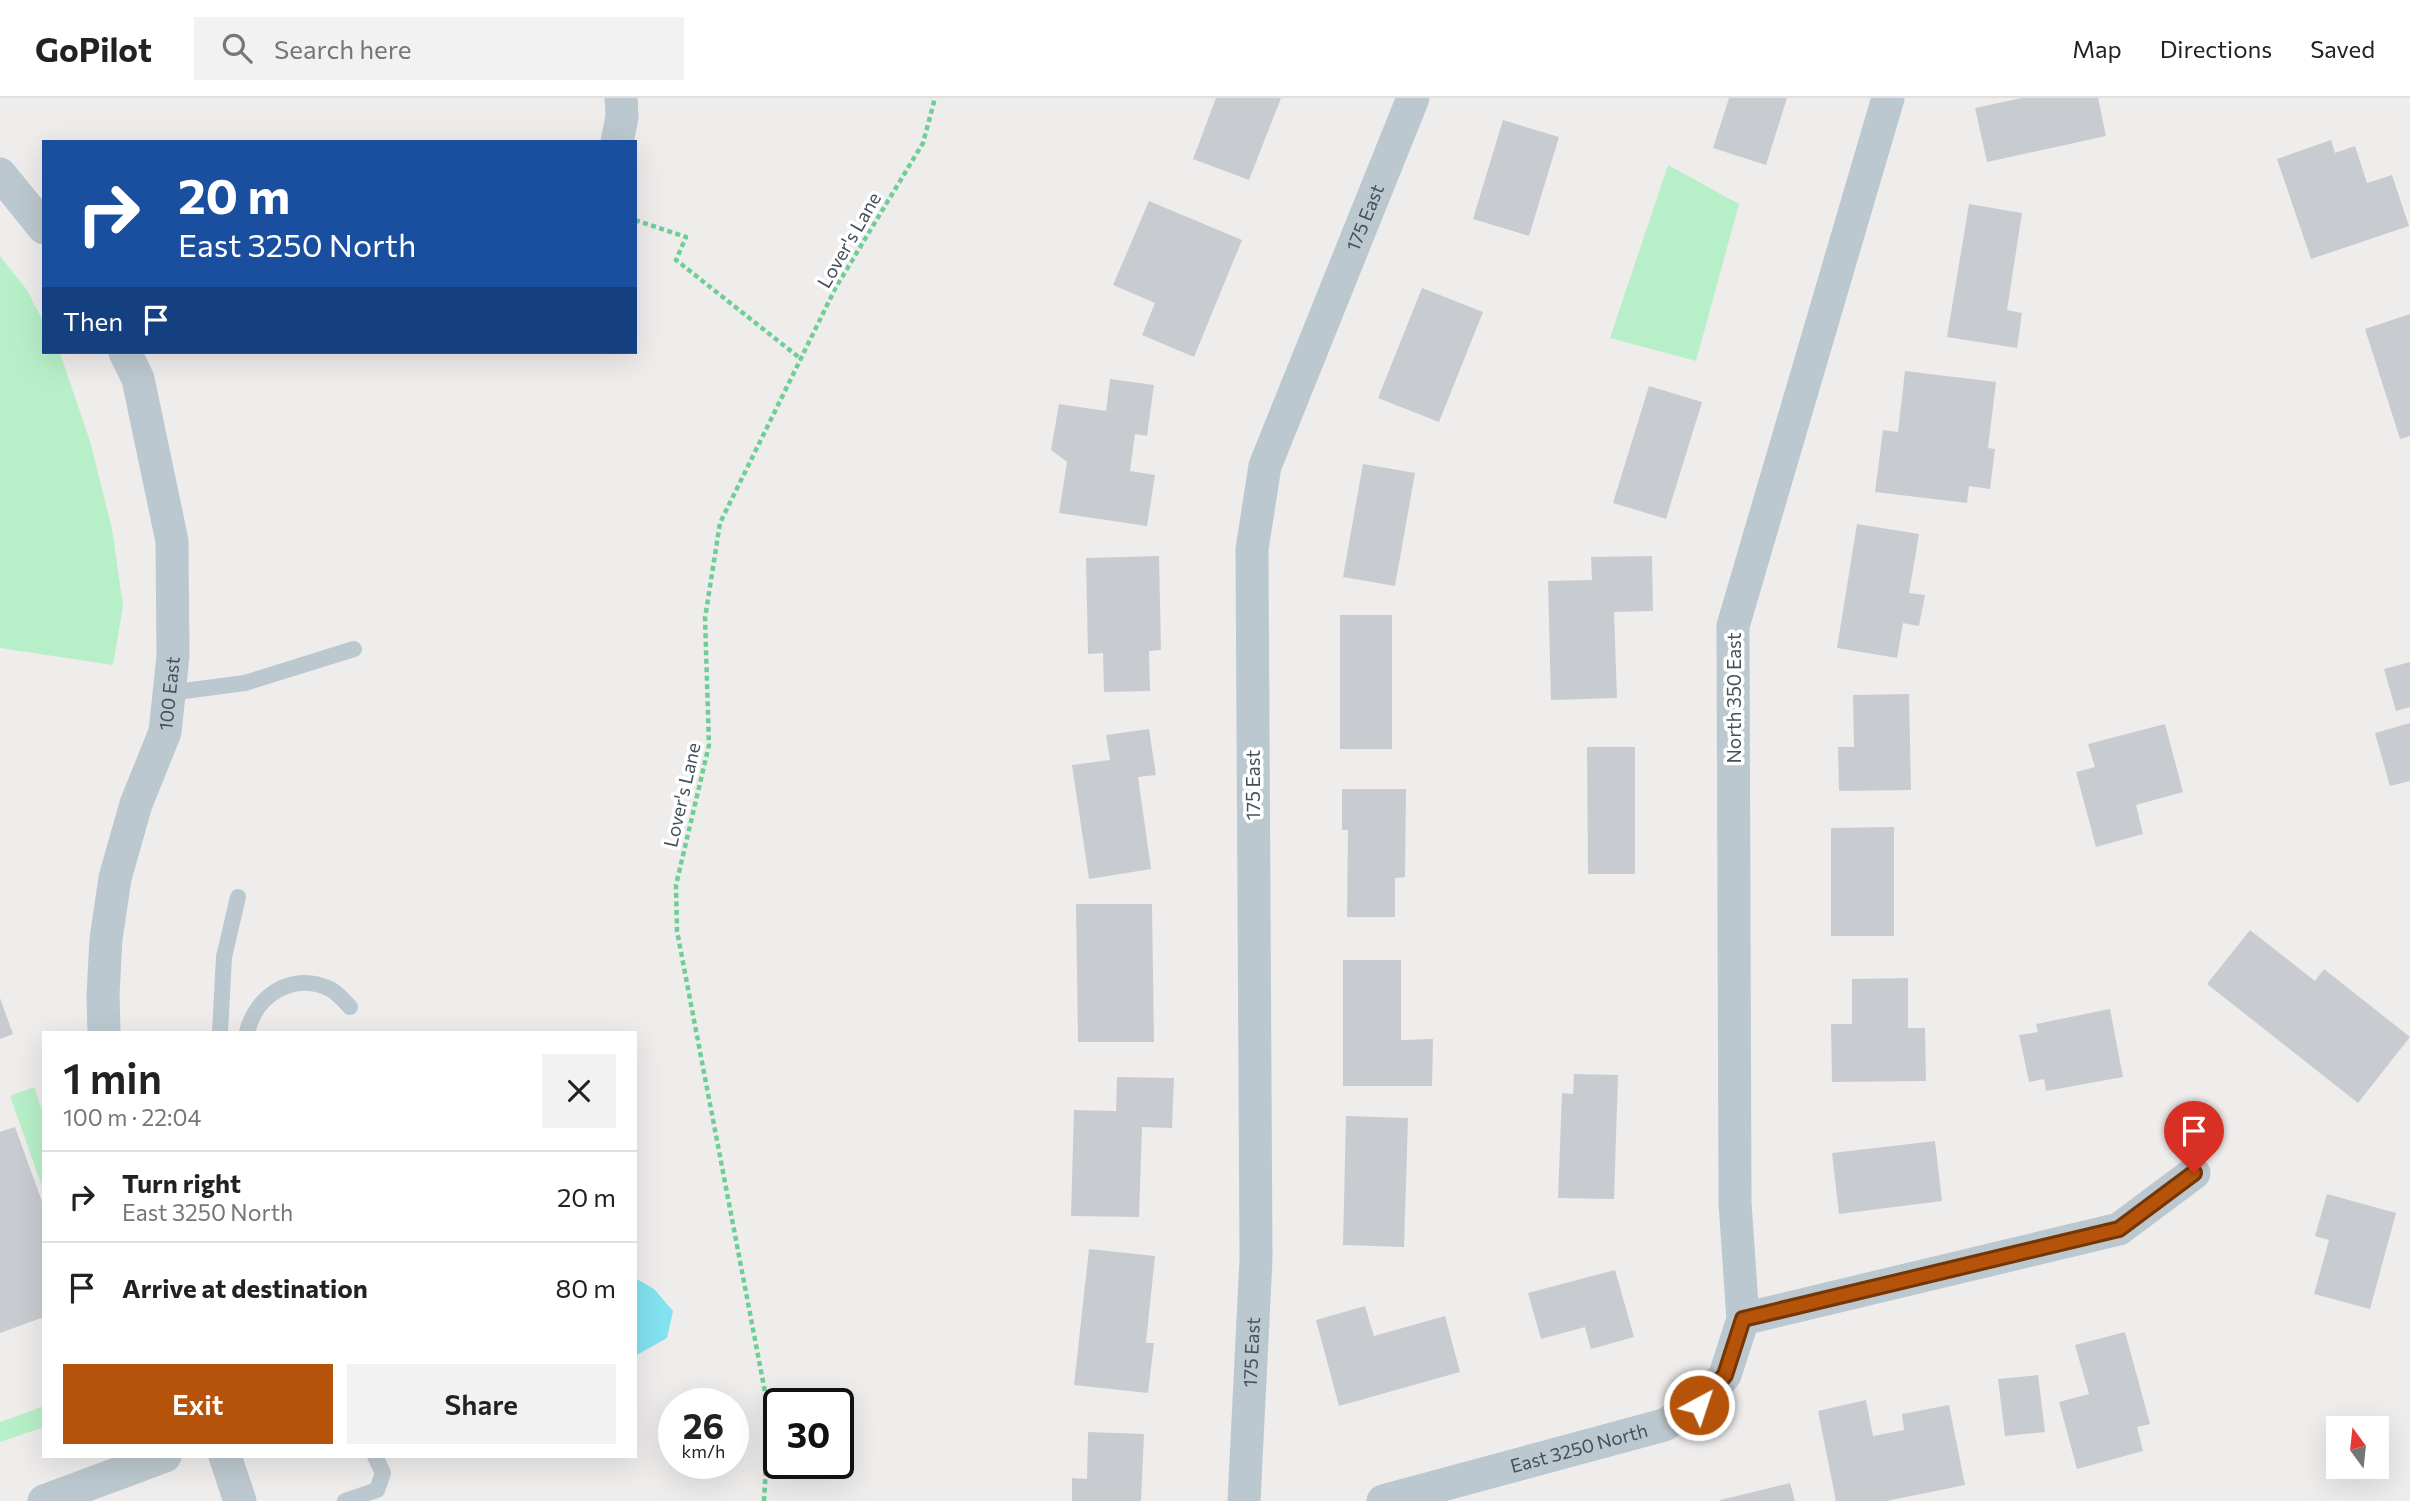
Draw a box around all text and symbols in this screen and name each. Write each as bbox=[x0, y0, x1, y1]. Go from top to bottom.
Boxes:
search box bbox=[194, 17, 684, 80]
text: GoPilot bbox=[35, 28, 152, 69]
icon: search bbox=[218, 29, 256, 67]
text: Search here bbox=[274, 33, 411, 64]
text: Map bbox=[2072, 34, 2122, 63]
text: Directions bbox=[2160, 34, 2272, 63]
text: Saved bbox=[2310, 34, 2375, 63]
text: 20 m bbox=[178, 164, 290, 224]
icon: right bbox=[63, 168, 154, 259]
street label: 175 East bbox=[1341, 180, 1388, 254]
street label: Lover's Lane bbox=[812, 188, 885, 292]
text: East 3250 North bbox=[178, 224, 416, 264]
icon: arrive bbox=[137, 301, 175, 339]
text: Then bbox=[63, 305, 123, 336]
street label: North 350 East bbox=[1722, 632, 1745, 763]
street label: 100 East bbox=[153, 655, 184, 732]
street label: Lover's Lane bbox=[658, 740, 705, 849]
street label: 175 East bbox=[1241, 750, 1264, 820]
text: 1 min bbox=[63, 1051, 162, 1103]
button: close bbox=[542, 1054, 616, 1128]
pin bbox=[2164, 1101, 2224, 1173]
text: 100 m · 22:04 bbox=[63, 1103, 201, 1131]
icon: arrive bbox=[2175, 1112, 2213, 1150]
text: Turn right bbox=[122, 1167, 241, 1198]
icon: right bbox=[63, 1178, 101, 1216]
text: 20 m bbox=[557, 1181, 616, 1212]
text: East 3250 North bbox=[122, 1198, 293, 1226]
icon: arrive bbox=[63, 1269, 101, 1307]
text: Arrive at destination bbox=[122, 1272, 368, 1303]
text: 80 m bbox=[556, 1272, 616, 1303]
street label: 175 East bbox=[1238, 1316, 1264, 1388]
button: Exit bbox=[63, 1364, 333, 1444]
button: Share bbox=[347, 1364, 616, 1444]
position arrow bbox=[1662, 1368, 1736, 1442]
speed limit sign: 30 bbox=[763, 1388, 854, 1479]
text: 26 bbox=[683, 1403, 724, 1446]
north arrow bbox=[2326, 1416, 2389, 1479]
map controls bbox=[2326, 1416, 2389, 1479]
street label: East 3250 North bbox=[1508, 1418, 1650, 1477]
text: km/h bbox=[682, 1440, 725, 1462]

